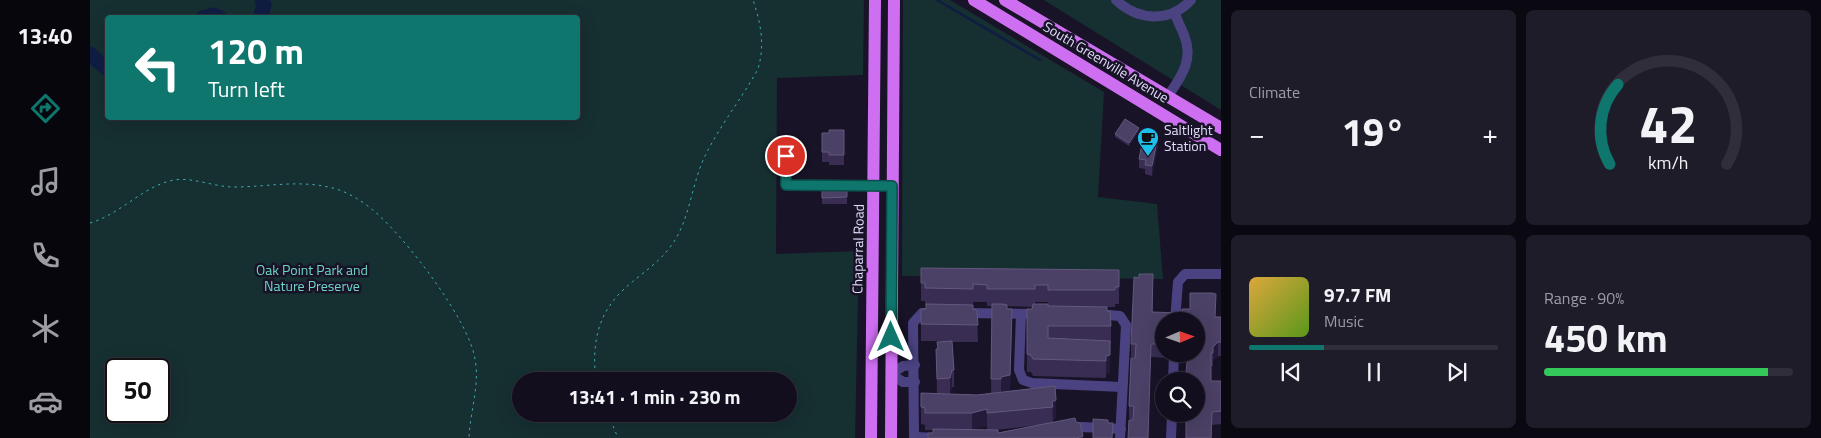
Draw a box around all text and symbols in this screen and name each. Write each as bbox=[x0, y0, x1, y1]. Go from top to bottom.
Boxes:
street label: South Greenville Avenue bbox=[1040, 16, 1173, 107]
text: 13:40 bbox=[18, 19, 72, 53]
text: 120 m bbox=[208, 24, 304, 78]
icon: left bbox=[125, 35, 190, 100]
text: Turn left bbox=[208, 72, 285, 106]
text: Climate bbox=[1249, 80, 1300, 104]
text: 42 bbox=[1639, 84, 1698, 163]
icon: directions bbox=[28, 91, 63, 126]
text: 19° bbox=[1342, 103, 1405, 161]
text: − bbox=[1249, 112, 1265, 155]
text: + bbox=[1482, 112, 1498, 155]
place label: Saltlight Station bbox=[1164, 119, 1213, 156]
cafe icon: Saltlight Station bbox=[1136, 126, 1160, 157]
pin bbox=[765, 135, 807, 177]
icon: arrive bbox=[772, 142, 800, 170]
text: km/h bbox=[1648, 149, 1689, 176]
icon: music bbox=[28, 164, 63, 199]
street label: Chaparral Road bbox=[846, 204, 869, 294]
icon: phone bbox=[28, 238, 63, 273]
park label: Oak Point Park and Nature Preserve bbox=[256, 259, 368, 296]
text: 97.7 FM bbox=[1324, 280, 1391, 309]
text: Range · 90% bbox=[1544, 286, 1624, 310]
text: Music bbox=[1324, 309, 1364, 333]
text: 450 km bbox=[1544, 309, 1668, 367]
position arrow bbox=[864, 310, 916, 362]
icon: climate bbox=[28, 311, 63, 346]
north arrow bbox=[1155, 312, 1205, 362]
map controls bbox=[1155, 312, 1205, 422]
speed limit sign: 50 bbox=[105, 358, 170, 423]
icon: previous bbox=[1277, 358, 1305, 386]
icon: pause bbox=[1360, 358, 1388, 386]
icon: next bbox=[1443, 358, 1471, 386]
button: search bbox=[1155, 372, 1205, 422]
text: 13:41 · 1 min · 230 m bbox=[568, 382, 741, 411]
icon: car bbox=[28, 384, 63, 419]

